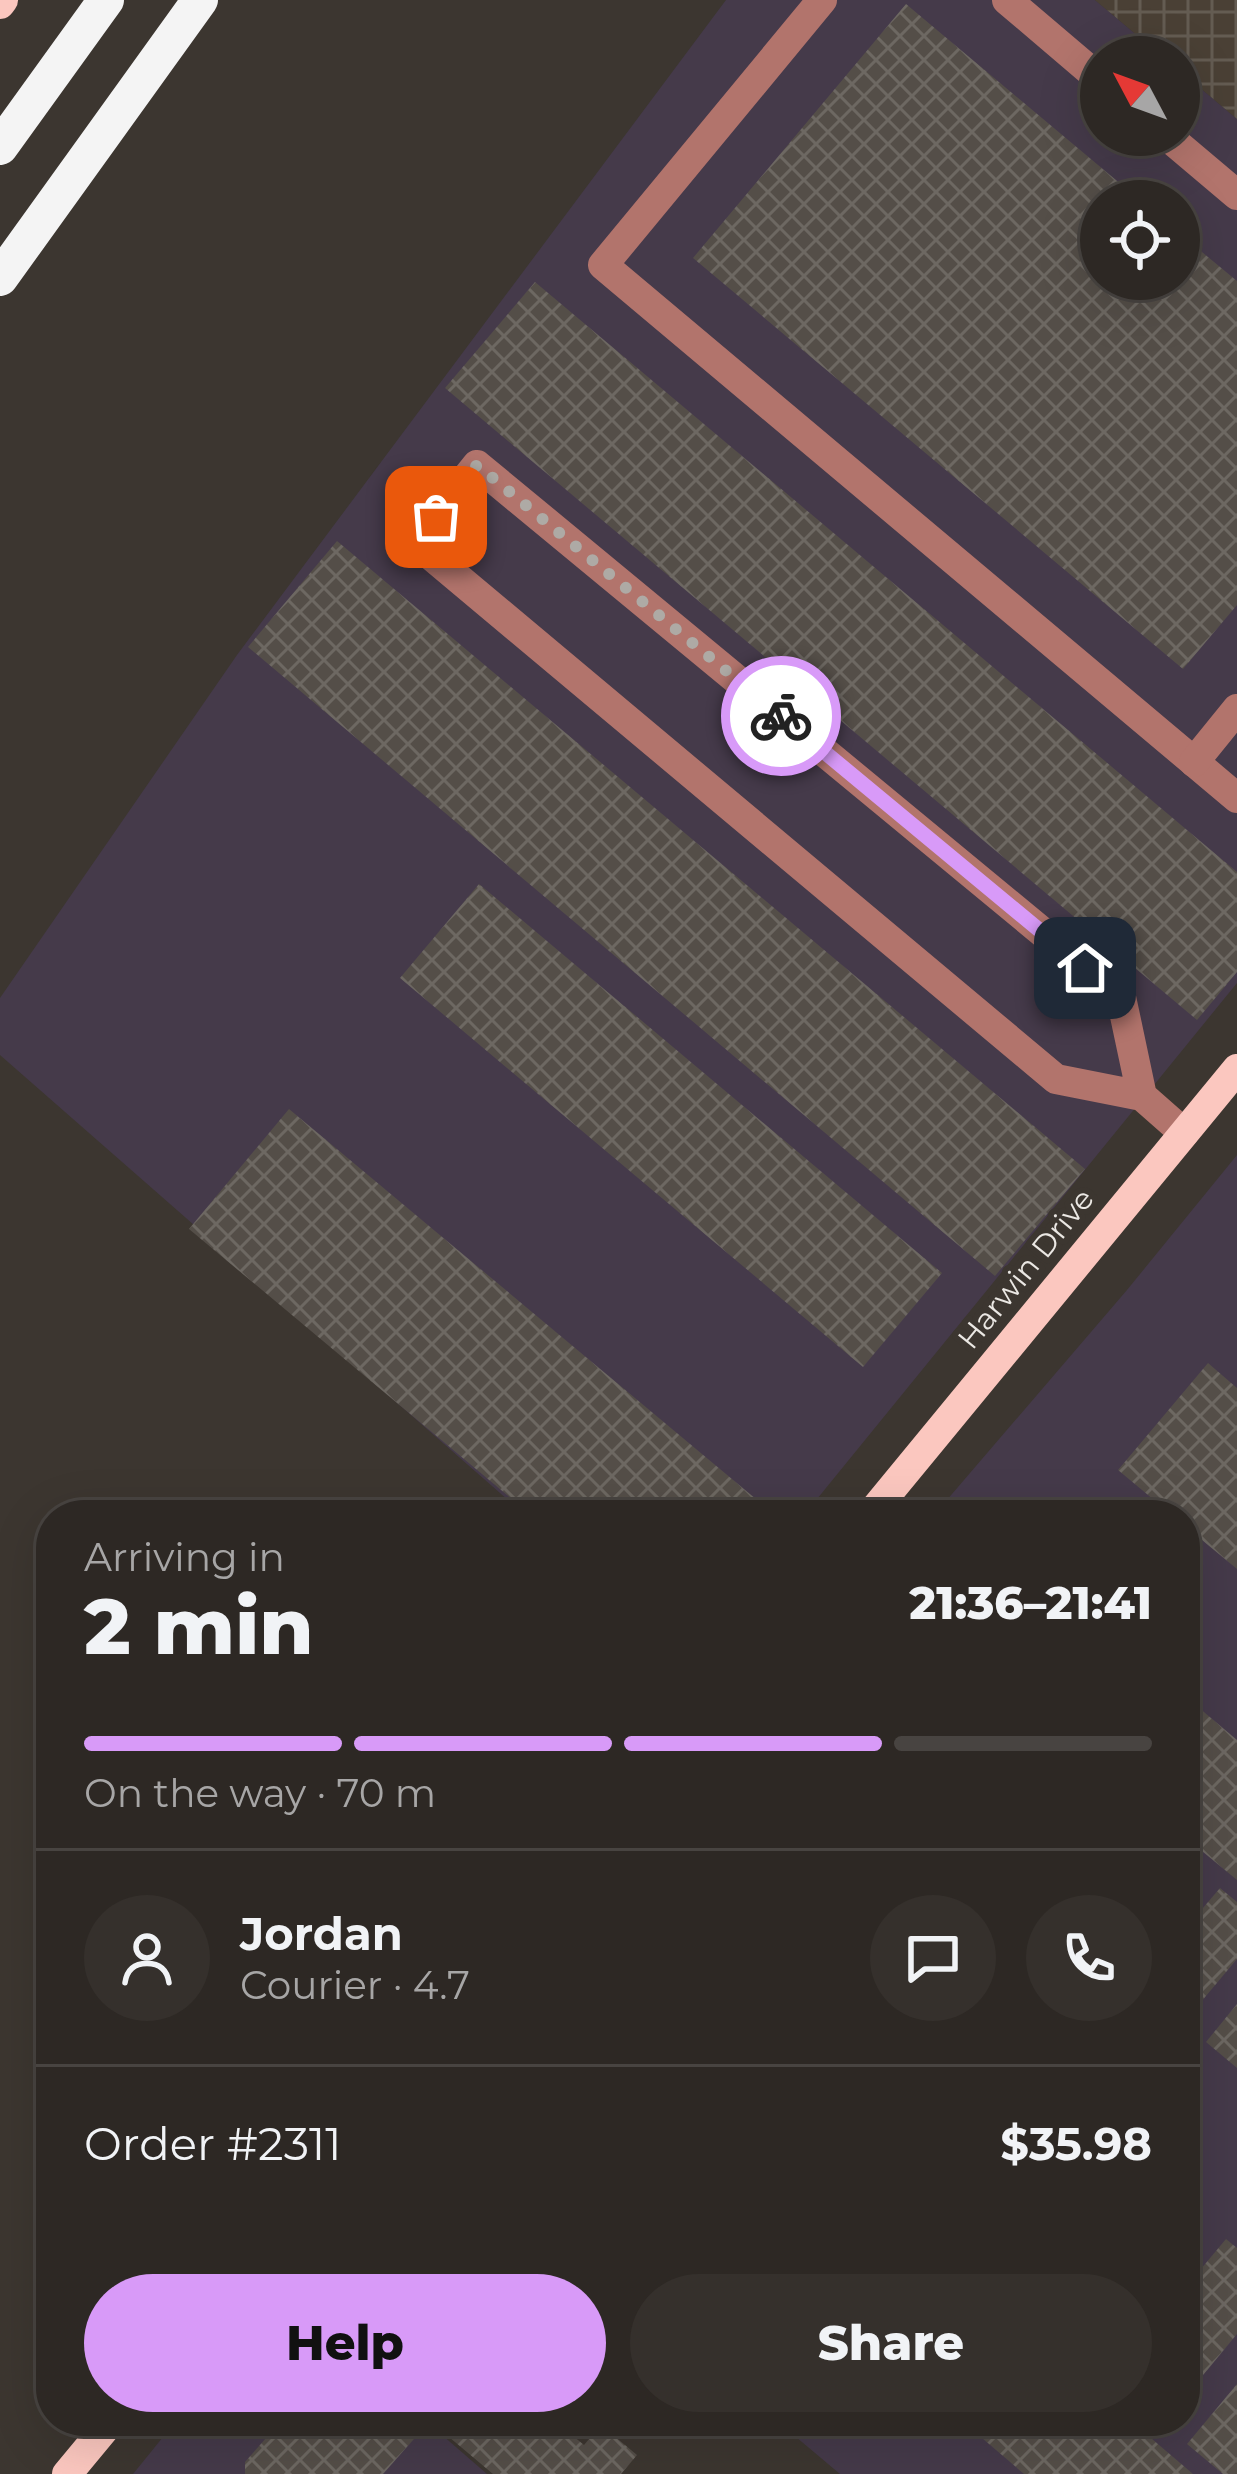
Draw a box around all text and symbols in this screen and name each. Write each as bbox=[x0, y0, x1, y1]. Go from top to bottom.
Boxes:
north arrow bbox=[1080, 36, 1200, 156]
map controls bbox=[1080, 36, 1200, 300]
button: locate bbox=[1080, 180, 1200, 300]
pin bbox=[385, 466, 487, 568]
icon: bag bbox=[403, 484, 469, 550]
courier bbox=[721, 656, 841, 776]
icon: bike bbox=[748, 683, 814, 749]
pin bbox=[1034, 917, 1136, 1019]
icon: home bbox=[1052, 935, 1118, 1001]
street label: Harwin Drive bbox=[950, 1181, 1102, 1356]
text: Arriving in bbox=[84, 1533, 285, 1581]
text: 21:36–21:41 bbox=[909, 1575, 1152, 1630]
text: 2 min bbox=[84, 1578, 314, 1674]
text: On the way · 70 m bbox=[84, 1769, 436, 1817]
button: person bbox=[84, 1895, 210, 2021]
button: chat bbox=[870, 1895, 996, 2021]
button: phone bbox=[1026, 1895, 1152, 2021]
text: Jordan bbox=[240, 1906, 403, 1961]
text: Courier · 4.7 bbox=[240, 1961, 470, 2009]
text: Order #2311 bbox=[84, 2116, 342, 2171]
text: $35.98 bbox=[1000, 2116, 1152, 2171]
button: Help bbox=[84, 2274, 606, 2412]
button: Share bbox=[630, 2274, 1152, 2412]

